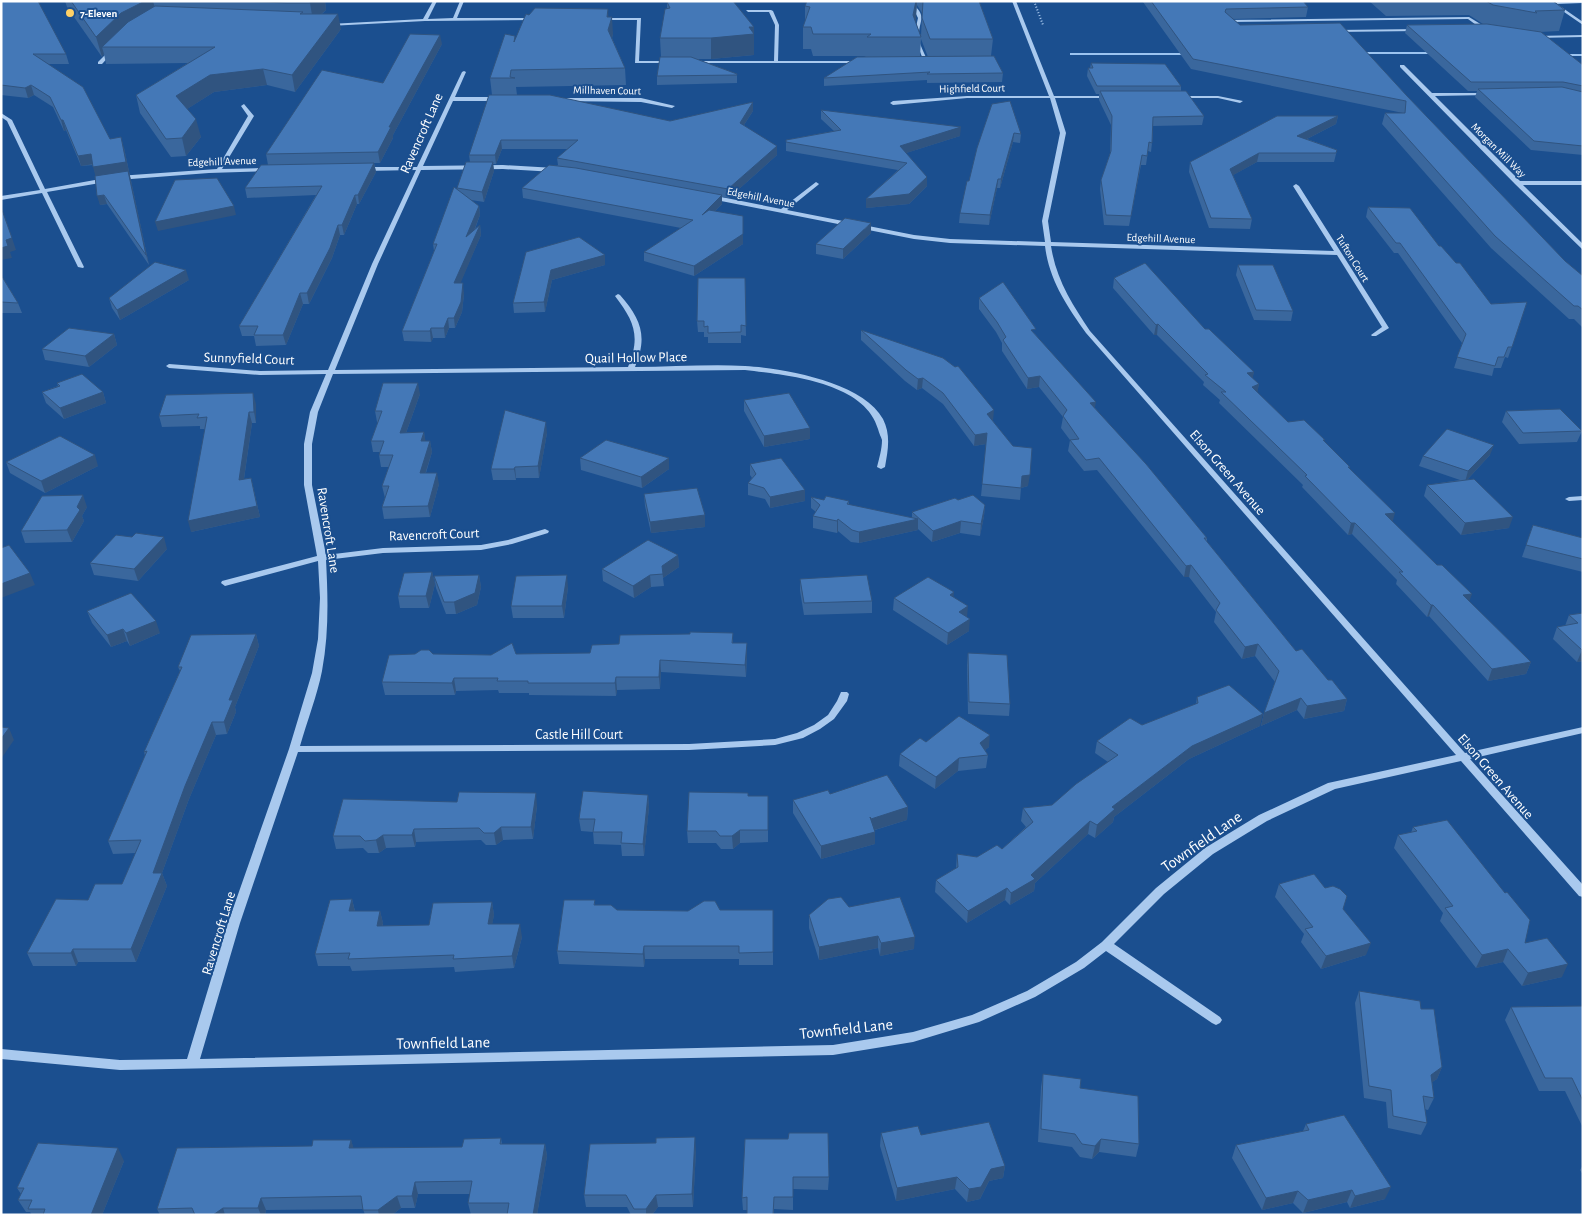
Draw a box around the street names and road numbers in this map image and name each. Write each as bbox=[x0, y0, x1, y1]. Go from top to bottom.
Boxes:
street label: Highfield Court bbox=[939, 82, 1006, 95]
street label: Millhaven Court bbox=[573, 84, 642, 97]
street label: Ravencroft Lane bbox=[398, 91, 446, 176]
street label: Morgan Mill Way bbox=[1469, 121, 1528, 180]
street label: Edgehill Avenue bbox=[187, 155, 257, 168]
street label: Edgehill Avenue bbox=[726, 186, 796, 209]
street label: Edgehill Avenue bbox=[1126, 232, 1196, 245]
street label: Tufton Court bbox=[1334, 233, 1372, 284]
street label: Sunnyfield Court bbox=[203, 350, 295, 368]
street label: Quail Hollow Place bbox=[585, 350, 687, 366]
street label: Elson Green Avenue bbox=[1187, 427, 1268, 518]
street label: Ravencroft Lane bbox=[314, 486, 342, 574]
street label: Ravencroft Court bbox=[389, 526, 480, 544]
street label: Castle Hill Court bbox=[535, 728, 623, 742]
street label: Elson Green Avenue bbox=[1455, 731, 1536, 822]
street label: Townfield Lane bbox=[1159, 808, 1245, 875]
street label: Ravencroft Lane bbox=[200, 890, 238, 977]
street label: Townfield Lane bbox=[799, 1016, 894, 1042]
street label: Townfield Lane bbox=[396, 1034, 490, 1052]

